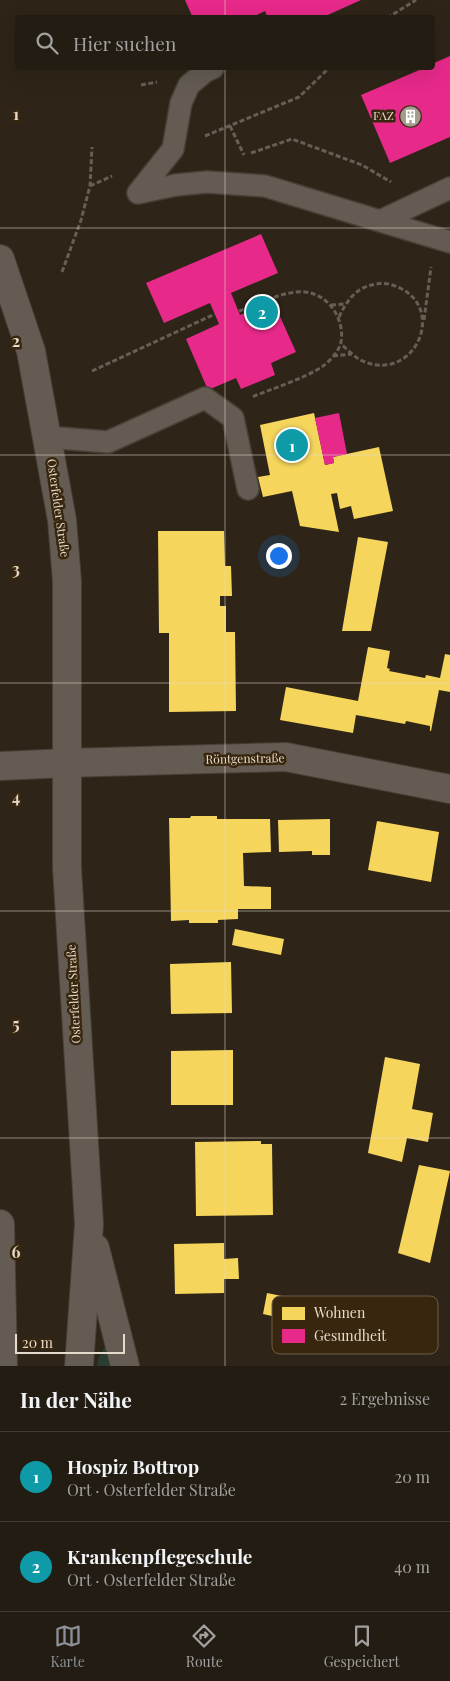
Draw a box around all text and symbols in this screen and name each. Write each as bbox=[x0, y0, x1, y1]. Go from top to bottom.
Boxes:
search box bbox=[15, 15, 435, 70]
icon: search bbox=[33, 29, 61, 57]
text: Hier suchen bbox=[73, 30, 176, 56]
text: 1 bbox=[13, 103, 19, 124]
building icon: FAZ bbox=[398, 104, 422, 128]
place label: FAZ bbox=[373, 107, 394, 123]
pin: 2 bbox=[246, 293, 278, 331]
text: 2 bbox=[12, 330, 20, 351]
pin: 1 bbox=[276, 426, 308, 464]
street label: Osterfelder Straße bbox=[44, 458, 74, 558]
your location bbox=[266, 543, 292, 569]
text: 3 bbox=[12, 558, 20, 579]
street label: Röntgenstraße bbox=[205, 749, 285, 767]
text: 4 bbox=[12, 786, 20, 807]
street label: Osterfelder Straße bbox=[62, 944, 84, 1044]
text: 5 bbox=[12, 1013, 20, 1034]
text: 6 bbox=[12, 1241, 21, 1262]
legend bbox=[272, 1296, 438, 1354]
text: Wohnen bbox=[313, 1303, 366, 1322]
text: Gesundheit bbox=[314, 1326, 387, 1345]
scale bar bbox=[15, 1331, 125, 1354]
text: 20 m bbox=[22, 1333, 53, 1352]
text: In der Nähe bbox=[20, 1385, 132, 1413]
text: 2 Ergebnisse bbox=[339, 1388, 430, 1409]
text: Hospiz Bottrop bbox=[67, 1453, 199, 1479]
text: 1 bbox=[33, 1466, 39, 1487]
text: 20 m bbox=[395, 1466, 430, 1487]
text: Ort · Osterfelder Straße bbox=[67, 1479, 236, 1500]
text: Krankenpflegeschule bbox=[67, 1543, 252, 1569]
text: 2 bbox=[32, 1556, 40, 1577]
text: 40 m bbox=[394, 1556, 430, 1577]
text: Ort · Osterfelder Straße bbox=[67, 1569, 236, 1590]
tab: Karte bbox=[50, 1622, 85, 1671]
tab: Route bbox=[186, 1622, 223, 1671]
tab: Gespeichert bbox=[324, 1622, 400, 1671]

